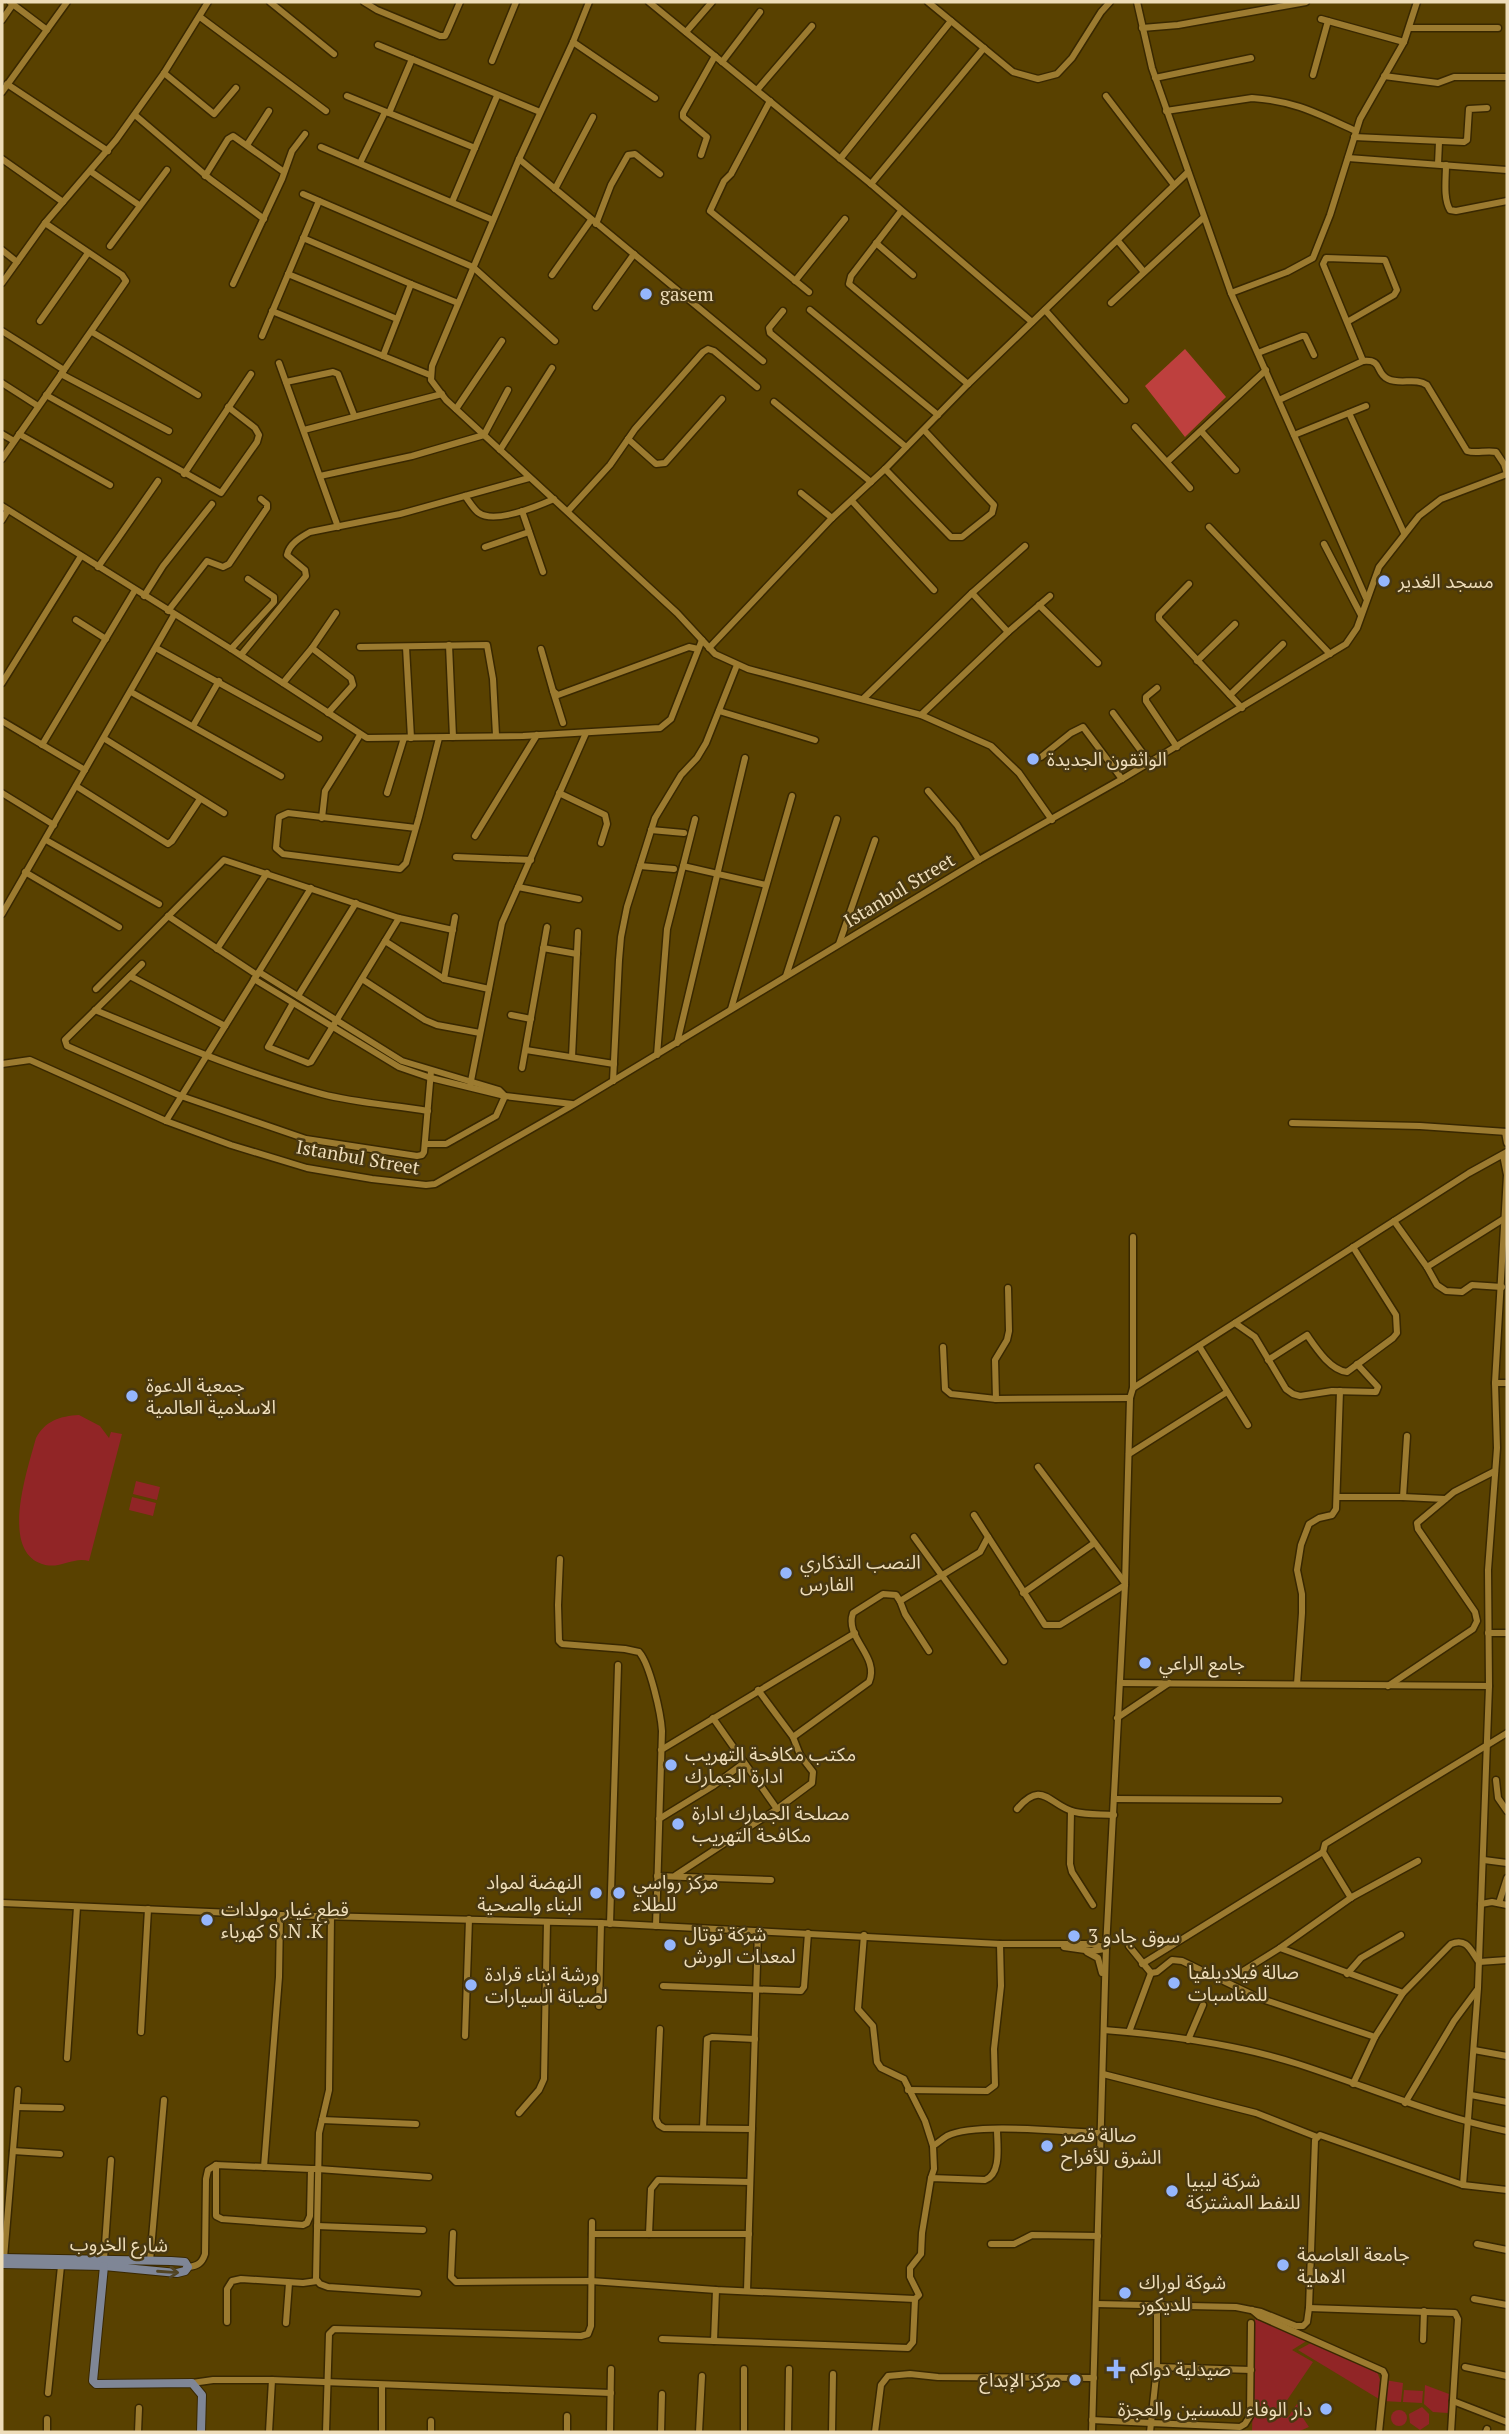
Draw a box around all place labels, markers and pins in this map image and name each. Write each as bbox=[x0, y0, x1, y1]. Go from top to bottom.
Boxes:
place label: gasem bbox=[660, 281, 714, 306]
marker: gasem bbox=[638, 286, 654, 302]
place label: مسجد الغدير bbox=[1397, 568, 1494, 593]
marker: مسجد الغدير bbox=[1376, 573, 1392, 589]
place label: الواثقون الجديدة bbox=[1047, 746, 1167, 771]
marker: الواثقون الجديدة bbox=[1025, 751, 1041, 767]
place label: جمعية الدعوة الاسلامية العالمية bbox=[146, 1372, 276, 1419]
marker: جمعية الدعوة الاسلامية العالمية bbox=[124, 1388, 140, 1404]
place label: النصب التذكاري الفارس bbox=[800, 1549, 921, 1596]
marker: النصب التذكاري الفارس bbox=[778, 1565, 794, 1581]
place label: جامع الراعي bbox=[1159, 1650, 1245, 1678]
marker: جامع الراعي bbox=[1137, 1655, 1153, 1671]
place label: مكتب مكافحة التهريب ادارة الجمارك bbox=[685, 1741, 856, 1788]
marker: مكتب مكافحة التهريب ادارة الجمارك bbox=[663, 1757, 679, 1773]
place label: مصلحة الجمارك ادارة مكافحة التهريب bbox=[692, 1800, 850, 1847]
marker: مصلحة الجمارك ادارة مكافحة التهريب bbox=[670, 1816, 686, 1832]
place label: النهضة لمواد البناء والصحية bbox=[477, 1869, 582, 1916]
place label: مركز رواسي للطلاء bbox=[633, 1869, 719, 1916]
marker: النهضة لمواد البناء والصحية bbox=[588, 1885, 604, 1901]
marker: مركز رواسي للطلاء bbox=[611, 1885, 627, 1901]
place label: قطع غيار مولدات كهرباء S .N .K bbox=[221, 1896, 349, 1943]
marker: قطع غيار مولدات كهرباء S .N .K bbox=[199, 1912, 215, 1928]
place label: شركة توتال لمعدات الورش bbox=[684, 1921, 796, 1968]
place label: سوق جادو 3 bbox=[1088, 1923, 1180, 1948]
marker: سوق جادو 3 bbox=[1066, 1928, 1082, 1944]
marker: شركة توتال لمعدات الورش bbox=[662, 1937, 678, 1953]
place label: صالة فيلاديلفيا للمناسبات bbox=[1188, 1959, 1299, 2006]
place label: ورشة ابناء قرادة لصيانة السيارات bbox=[485, 1961, 608, 2008]
marker: صالة فيلاديلفيا للمناسبات bbox=[1166, 1975, 1182, 1991]
marker: ورشة ابناء قرادة لصيانة السيارات bbox=[463, 1977, 479, 1993]
place label: صالة قصر الشرق للأفراح bbox=[1060, 2122, 1161, 2171]
marker: صالة قصر الشرق للأفراح bbox=[1039, 2138, 1055, 2154]
place label: شركة ليبيا للنفط المشتركة bbox=[1186, 2167, 1300, 2214]
marker: شركة ليبيا للنفط المشتركة bbox=[1164, 2183, 1180, 2199]
place label: جامعة العاصمة الاهلية bbox=[1297, 2241, 1410, 2288]
marker: جامعة العاصمة الاهلية bbox=[1275, 2257, 1291, 2273]
place label: شوكة لوراك للديكور bbox=[1138, 2269, 1226, 2316]
marker: شوكة لوراك للديكور bbox=[1117, 2285, 1133, 2301]
place label: صيدلية دواكم bbox=[1130, 2356, 1231, 2384]
marker: صيدلية دواكم bbox=[1108, 2361, 1124, 2377]
place label: مركز الإبداع bbox=[979, 2367, 1061, 2394]
marker: مركز الإبداع bbox=[1067, 2372, 1083, 2388]
place label: دار الوفاء للمسنين والعجزة bbox=[1118, 2396, 1312, 2421]
marker: دار الوفاء للمسنين والعجزة bbox=[1318, 2401, 1334, 2417]

